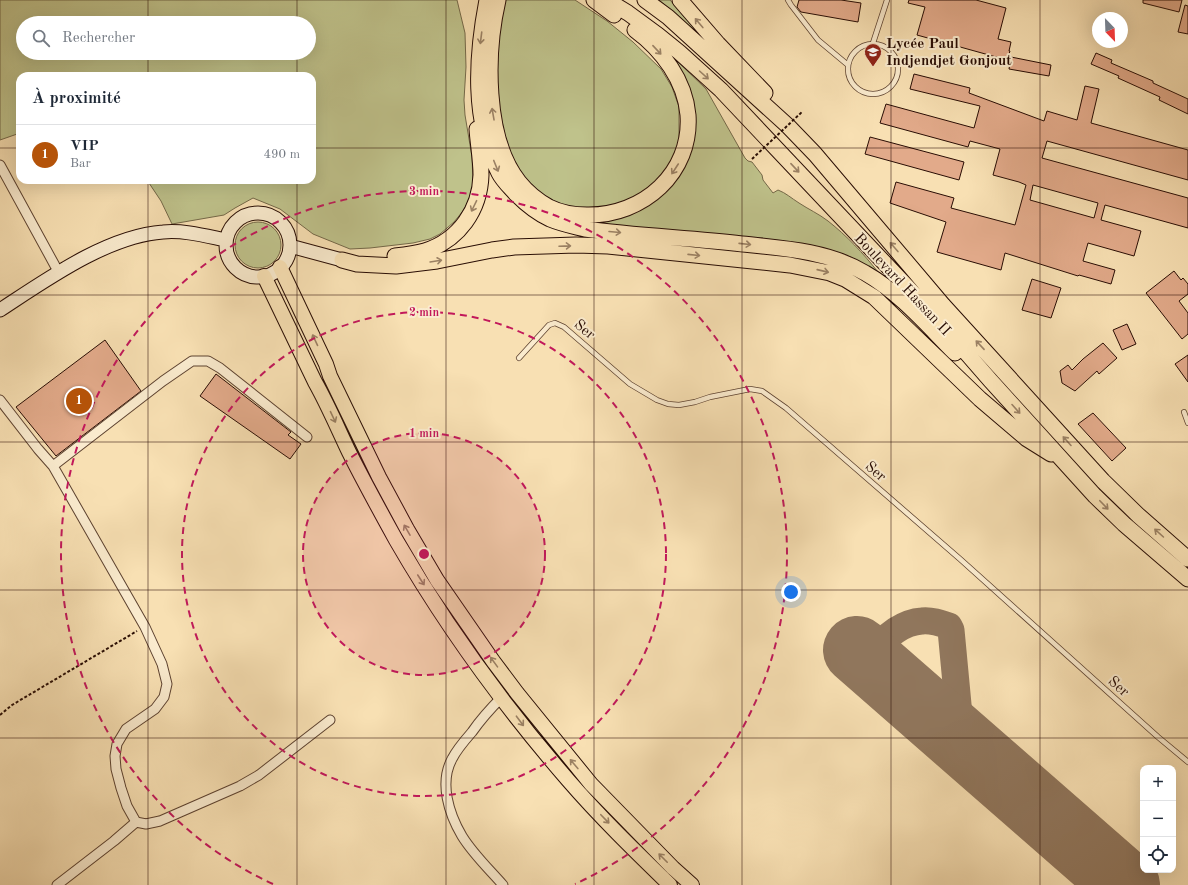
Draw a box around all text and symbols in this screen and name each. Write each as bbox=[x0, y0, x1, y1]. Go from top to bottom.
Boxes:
north arrow bbox=[1092, 12, 1128, 48]
search box bbox=[16, 16, 316, 60]
one-way arrow bbox=[695, 17, 704, 28]
icon: search bbox=[30, 27, 52, 49]
text: Rechercher bbox=[62, 31, 135, 46]
one-way arrow bbox=[477, 31, 484, 44]
place label: Lycée Paul Indjendjet Gonjout bbox=[886, 37, 1012, 69]
school or university icon: Lycée Paul Indjendjet Gonjout bbox=[863, 42, 883, 67]
one-way arrow bbox=[653, 45, 662, 55]
one-way arrow bbox=[699, 70, 709, 80]
text: À proximité bbox=[32, 90, 121, 107]
one-way arrow bbox=[489, 108, 497, 121]
text: VIP bbox=[70, 139, 99, 154]
text: 1 bbox=[41, 148, 49, 161]
text: 490 m bbox=[263, 148, 300, 161]
text: Bar bbox=[70, 157, 91, 170]
one-way arrow bbox=[493, 159, 501, 171]
one-way arrow bbox=[670, 163, 678, 175]
one-way arrow bbox=[790, 163, 800, 173]
text: 3 min bbox=[409, 186, 439, 198]
one-way arrow bbox=[470, 200, 477, 212]
one-way arrow bbox=[608, 228, 621, 236]
street label: Boulevard Hassan II bbox=[851, 231, 953, 339]
one-way arrow bbox=[738, 240, 751, 248]
one-way arrow bbox=[558, 242, 571, 249]
one-way arrow bbox=[889, 242, 898, 252]
one-way arrow bbox=[687, 251, 700, 259]
one-way arrow bbox=[429, 257, 442, 265]
one-way arrow bbox=[816, 268, 829, 276]
text: 2 min bbox=[409, 307, 439, 319]
street label: Ser bbox=[571, 317, 597, 343]
one-way arrow bbox=[311, 335, 318, 347]
one-way arrow bbox=[976, 340, 985, 350]
pin: 1 bbox=[66, 386, 92, 416]
one-way arrow bbox=[1012, 403, 1021, 414]
one-way arrow bbox=[330, 410, 337, 422]
text: 1 min bbox=[409, 428, 439, 440]
one-way arrow bbox=[1062, 436, 1072, 446]
street label: Ser bbox=[862, 459, 888, 485]
one-way arrow bbox=[1099, 500, 1109, 510]
one-way arrow bbox=[403, 524, 411, 536]
one-way arrow bbox=[1154, 529, 1164, 538]
centre of rings bbox=[417, 547, 431, 561]
one-way arrow bbox=[417, 575, 425, 586]
your location bbox=[781, 582, 801, 602]
one-way arrow bbox=[489, 656, 498, 667]
street label: Ser bbox=[1105, 674, 1131, 700]
one-way arrow bbox=[516, 715, 524, 726]
one-way arrow bbox=[570, 758, 579, 769]
map controls bbox=[1140, 765, 1176, 873]
button: + bbox=[1140, 765, 1176, 801]
button: − bbox=[1140, 801, 1176, 837]
one-way arrow bbox=[600, 814, 609, 825]
button: locate bbox=[1140, 837, 1176, 873]
one-way arrow bbox=[658, 853, 668, 863]

